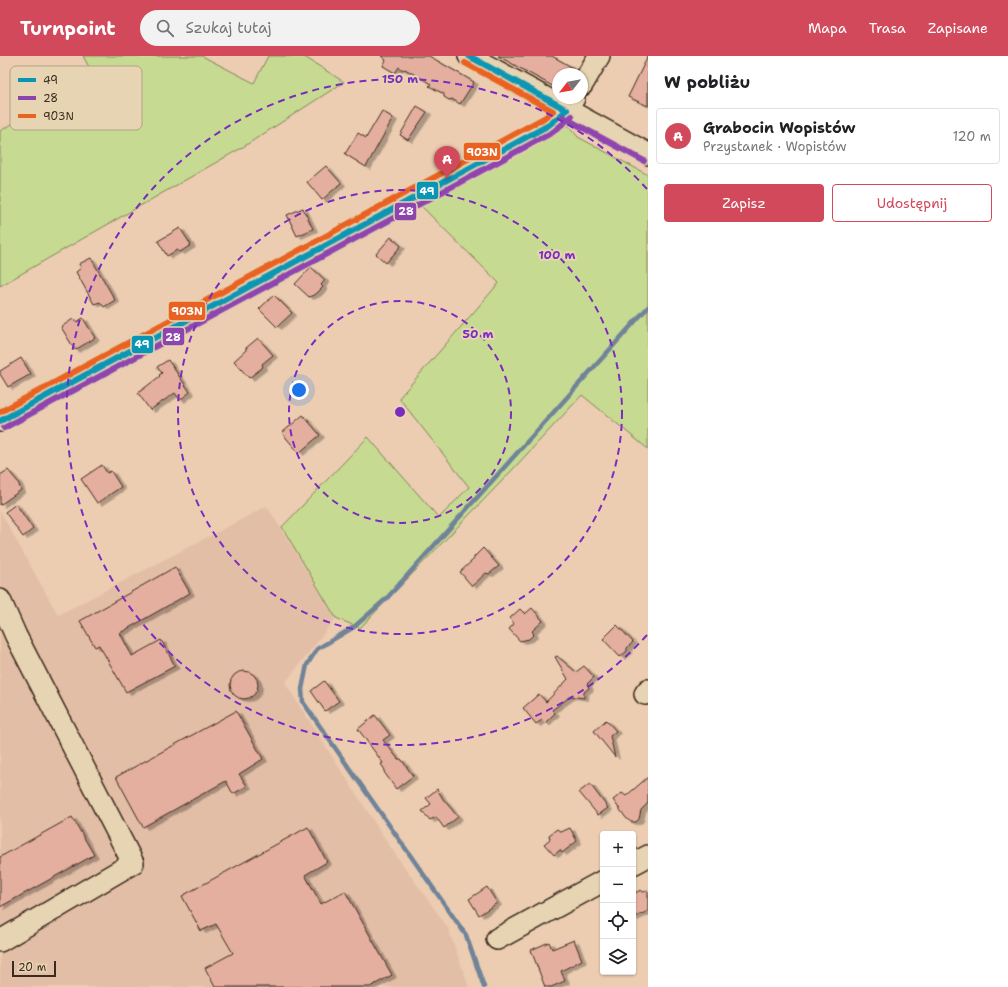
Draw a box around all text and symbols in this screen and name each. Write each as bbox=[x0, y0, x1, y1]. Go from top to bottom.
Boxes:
search box bbox=[140, 10, 420, 46]
text: Turnpoint bbox=[20, 16, 116, 41]
icon: search bbox=[154, 17, 176, 39]
text: Szukaj tutaj bbox=[186, 18, 271, 38]
text: Mapa bbox=[808, 19, 847, 37]
text: Trasa bbox=[869, 19, 906, 37]
text: Zapisane bbox=[928, 19, 988, 37]
legend bbox=[10, 66, 142, 130]
north arrow bbox=[552, 68, 588, 104]
text: 150 m bbox=[382, 71, 418, 87]
text: W pobliżu bbox=[664, 71, 750, 93]
text: 49 bbox=[43, 73, 58, 88]
text: 28 bbox=[43, 91, 58, 106]
text: 903N bbox=[43, 109, 74, 124]
text: Grabocin Wopistów bbox=[703, 118, 855, 138]
text: A bbox=[673, 128, 683, 145]
text: 120 m bbox=[953, 128, 991, 145]
text: Przystanek · Wopistów bbox=[703, 138, 847, 155]
line badge: 903N bbox=[463, 142, 501, 161]
text: 903N bbox=[466, 145, 498, 160]
pin: A bbox=[434, 146, 460, 179]
line badge: 49 bbox=[416, 181, 439, 200]
text: 49 bbox=[419, 184, 435, 199]
button: Zapisz bbox=[664, 184, 824, 222]
button: Udostępnij bbox=[832, 184, 992, 222]
line badge: 28 bbox=[394, 202, 417, 221]
text: 28 bbox=[398, 204, 414, 219]
text: 100 m bbox=[539, 247, 576, 263]
line badge: 903N bbox=[168, 301, 206, 321]
text: 903N bbox=[171, 304, 203, 319]
text: 50 m bbox=[463, 326, 494, 342]
line badge: 28 bbox=[162, 327, 185, 346]
text: 28 bbox=[165, 330, 181, 345]
line badge: 49 bbox=[131, 335, 154, 354]
text: 49 bbox=[134, 337, 150, 352]
your location bbox=[289, 380, 309, 400]
centre of rings bbox=[393, 405, 407, 419]
map controls bbox=[600, 831, 636, 975]
button: + bbox=[600, 831, 636, 867]
button: − bbox=[600, 867, 636, 903]
button: locate bbox=[600, 903, 636, 939]
button: layers bbox=[600, 939, 636, 975]
scale bar bbox=[12, 959, 56, 978]
text: 20 m bbox=[18, 960, 46, 975]

